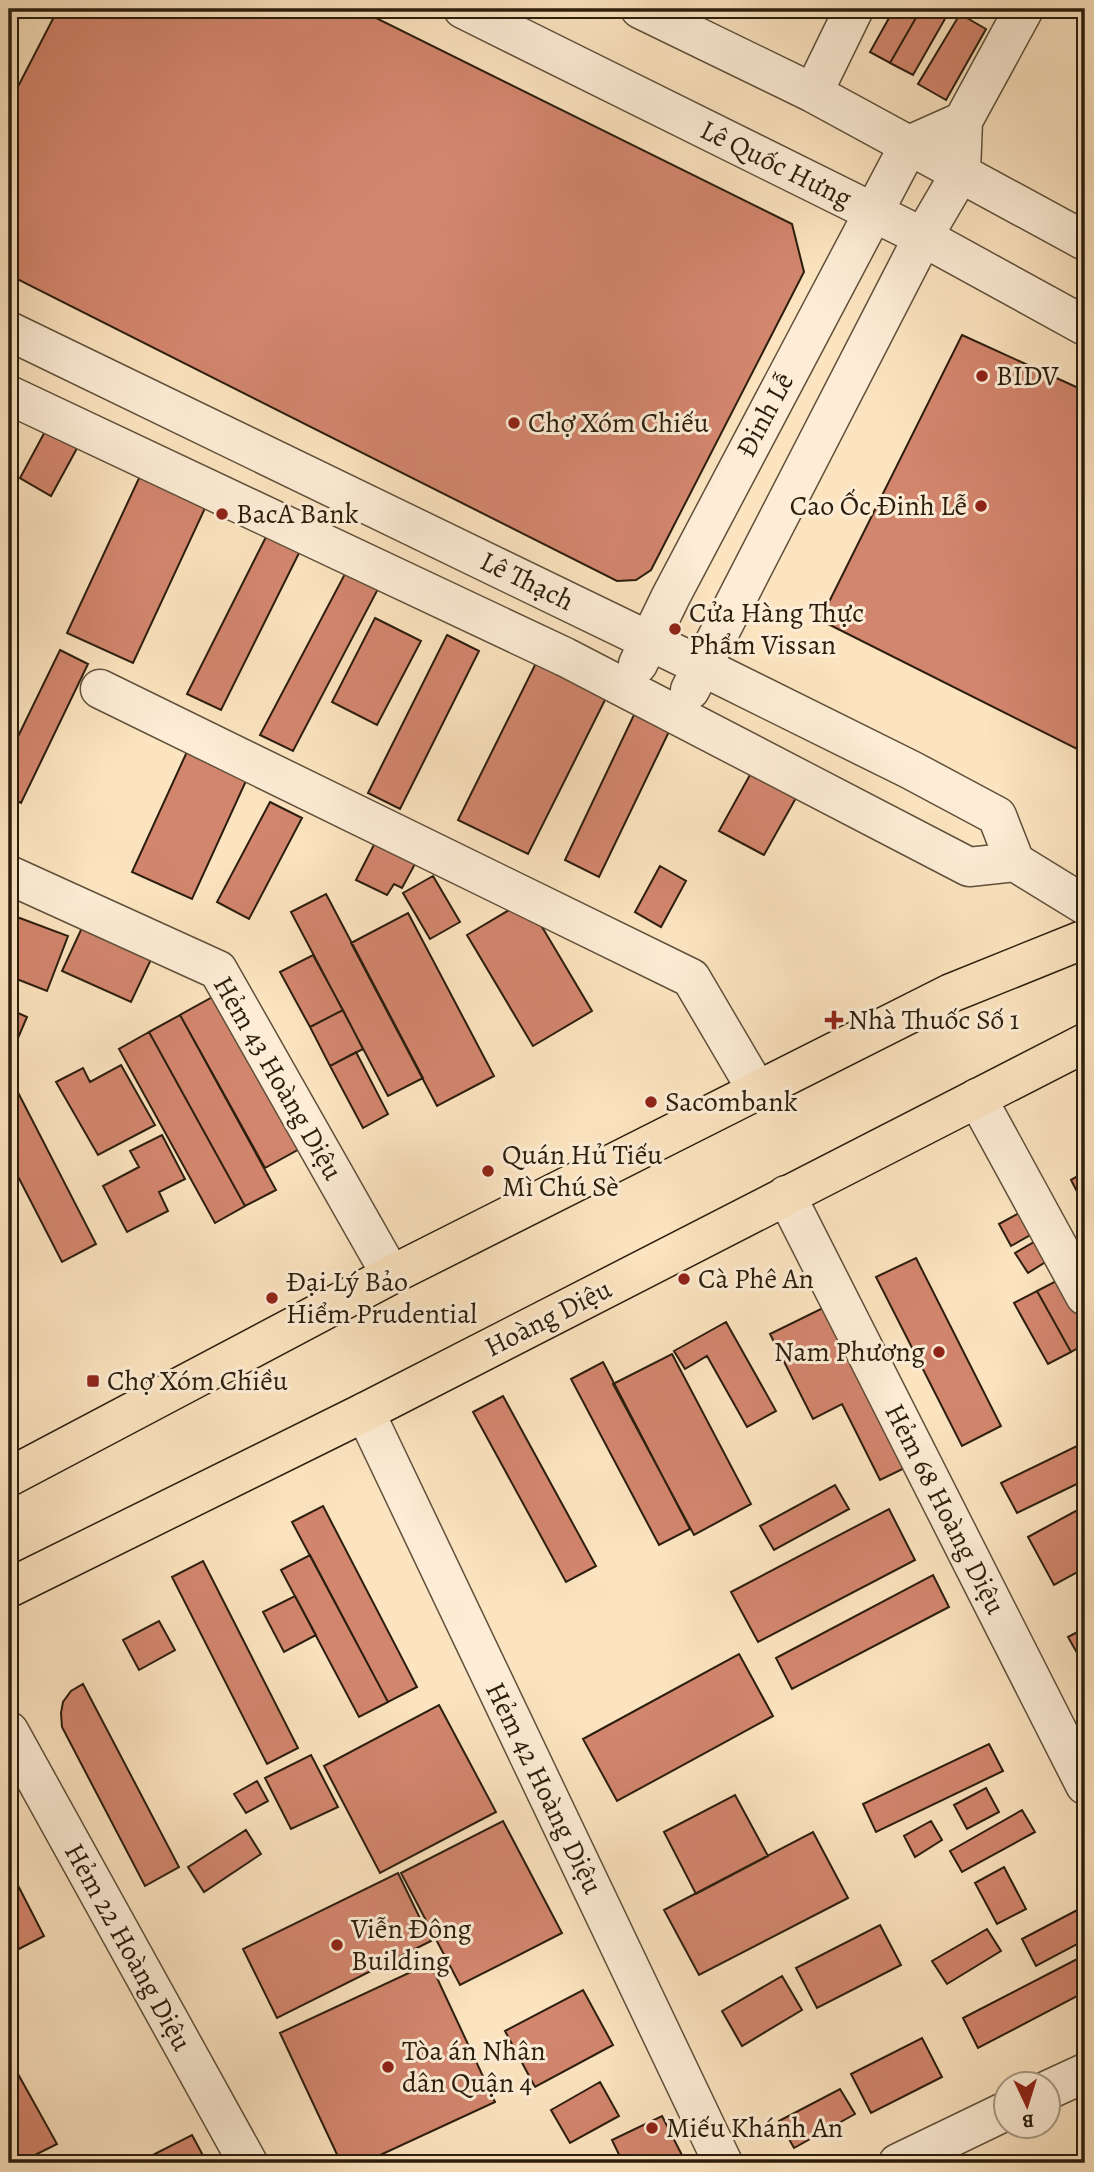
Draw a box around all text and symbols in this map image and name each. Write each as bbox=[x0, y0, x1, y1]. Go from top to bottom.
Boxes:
street label: Lê Quốc Hưng bbox=[694, 111, 858, 217]
place label: BIDV bbox=[996, 357, 1060, 395]
street label: Ðinh Lễ bbox=[727, 366, 803, 464]
marker: BIDV bbox=[974, 368, 990, 384]
place label: Chợ Xóm Chiếu bbox=[528, 404, 710, 442]
marker: Chợ Xóm Chiếu bbox=[506, 415, 522, 431]
place label: Cao Ốc Đinh Lễ bbox=[790, 487, 967, 525]
place label: BacA Bank bbox=[236, 495, 359, 533]
marker: Cao Ốc Đinh Lễ bbox=[973, 498, 989, 514]
marker: BacA Bank bbox=[214, 506, 230, 522]
street label: Lê Thạch bbox=[474, 542, 580, 620]
place label: Cửa Hàng Thực Phẩm Vissan bbox=[689, 594, 864, 664]
marker: Cửa Hàng Thực Phẩm Vissan bbox=[667, 621, 683, 637]
street label: Hẻm 43 Hoàng Diệu bbox=[204, 969, 352, 1188]
place label: Nhà Thuốc Số 1 bbox=[848, 1001, 1019, 1039]
marker: Nhà Thuốc Số 1 bbox=[826, 1012, 842, 1028]
place label: Sacombank bbox=[665, 1083, 798, 1121]
marker: Sacombank bbox=[643, 1094, 659, 1110]
place label: Quán Hủ Tiếu Mì Chú Sè bbox=[502, 1136, 663, 1206]
marker: Quán Hủ Tiếu Mì Chú Sè bbox=[480, 1163, 496, 1179]
place label: Cà Phê An bbox=[698, 1260, 814, 1298]
place label: Đại Lý Bảo Hiểm Prudential bbox=[286, 1263, 477, 1333]
street label: Hoàng Diệu bbox=[478, 1269, 619, 1366]
marker: Cà Phê An bbox=[676, 1271, 692, 1287]
marker: Đại Lý Bảo Hiểm Prudential bbox=[264, 1290, 280, 1306]
place label: Nam Phương bbox=[774, 1333, 925, 1371]
marker: Nam Phương bbox=[931, 1344, 947, 1360]
place label: Chợ Xóm Chiều bbox=[107, 1362, 289, 1400]
marker: Chợ Xóm Chiều bbox=[85, 1373, 101, 1389]
street label: Hẻm 68 Hoàng Diệu bbox=[875, 1397, 1015, 1622]
street label: Hẻm 42 Hoàng Diệu bbox=[476, 1676, 612, 1901]
street label: Hẻm 22 Hoàng Diệu bbox=[55, 1836, 201, 2058]
place label: Viễn Đông Building bbox=[350, 1910, 472, 1980]
marker: Viễn Đông Building bbox=[329, 1937, 345, 1953]
place label: Tòa án Nhân dân Quận 4 bbox=[402, 2032, 546, 2102]
marker: Tòa án Nhân dân Quận 4 bbox=[380, 2059, 396, 2075]
north arrow bbox=[992, 2070, 1062, 2140]
text: B bbox=[1021, 2108, 1035, 2134]
place label: Miếu Khánh An bbox=[666, 2109, 843, 2147]
marker: Miếu Khánh An bbox=[644, 2120, 660, 2136]

